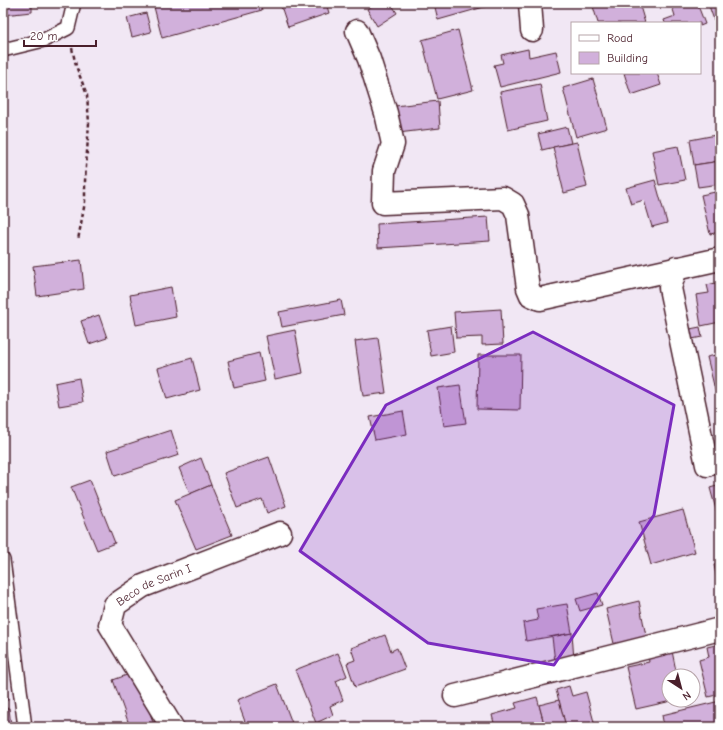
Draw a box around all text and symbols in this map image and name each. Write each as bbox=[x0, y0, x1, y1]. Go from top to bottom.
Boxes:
scale bar bbox=[24, 22, 96, 48]
legend bbox=[571, 22, 701, 74]
text: 20 m bbox=[30, 29, 58, 43]
text: Road bbox=[607, 31, 633, 45]
text: Building bbox=[607, 51, 648, 65]
street label: Beco de Sarin I bbox=[114, 561, 193, 609]
north arrow bbox=[661, 668, 701, 708]
text: N bbox=[680, 688, 693, 703]

